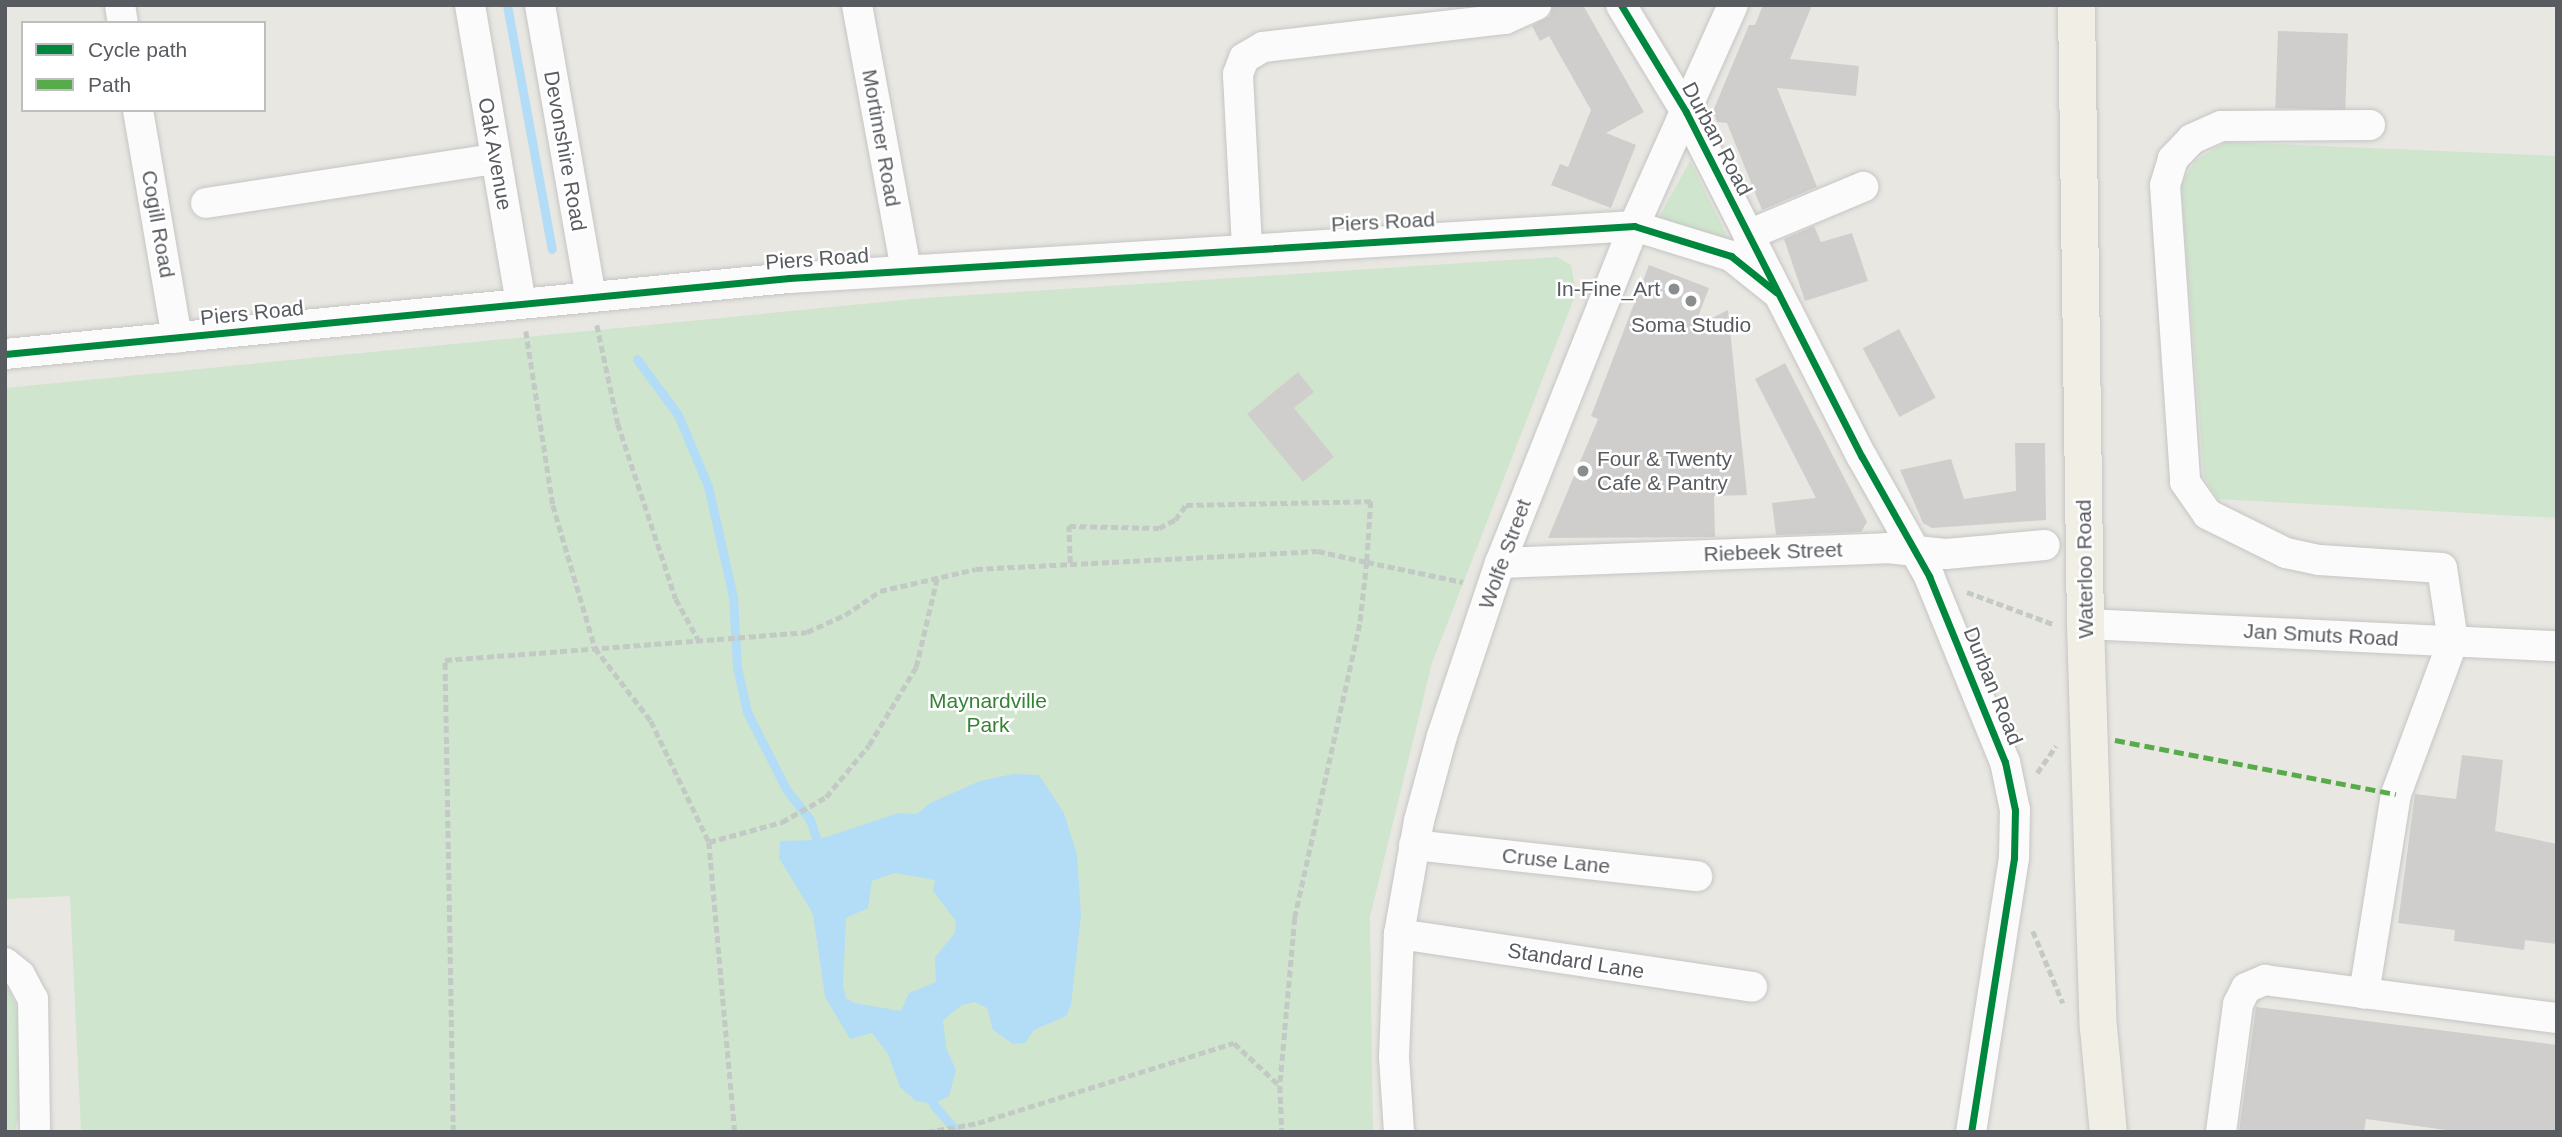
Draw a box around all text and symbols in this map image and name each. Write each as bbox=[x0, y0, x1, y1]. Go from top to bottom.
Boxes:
legend bbox=[21, 21, 266, 112]
text: Cycle path bbox=[88, 38, 187, 61]
street label: Mortimer Road bbox=[857, 67, 905, 209]
street label: Devonshire Road bbox=[539, 69, 591, 233]
text: Path bbox=[88, 73, 131, 96]
street label: Durban Road bbox=[1677, 78, 1757, 200]
street label: Oak Avenue bbox=[473, 95, 517, 213]
street label: Cogill Road bbox=[136, 168, 180, 280]
street label: Piers Road bbox=[1330, 207, 1436, 237]
street label: Piers Road bbox=[764, 243, 870, 275]
place label: In-Fine_Art bbox=[1556, 276, 1660, 302]
marker: In-Fine_Art bbox=[1666, 281, 1682, 297]
marker: Soma Studio bbox=[1683, 293, 1699, 309]
street label: Piers Road bbox=[199, 295, 305, 331]
place label: Soma Studio bbox=[1631, 312, 1751, 338]
place label: Four & Twenty Cafe & Pantry bbox=[1597, 446, 1732, 496]
marker: Four & Twenty Cafe & Pantry bbox=[1575, 463, 1591, 479]
street label: Wolfe Street bbox=[1473, 496, 1537, 612]
street label: Waterloo Road bbox=[2071, 499, 2099, 639]
street label: Riebeek Street bbox=[1703, 537, 1843, 567]
street label: Jan Smuts Road bbox=[2243, 618, 2399, 652]
street label: Durban Road bbox=[1958, 623, 2028, 749]
park label: Maynardville Park bbox=[929, 688, 1047, 738]
street label: Cruse Lane bbox=[1501, 843, 1611, 879]
street label: Standard Lane bbox=[1506, 938, 1646, 984]

